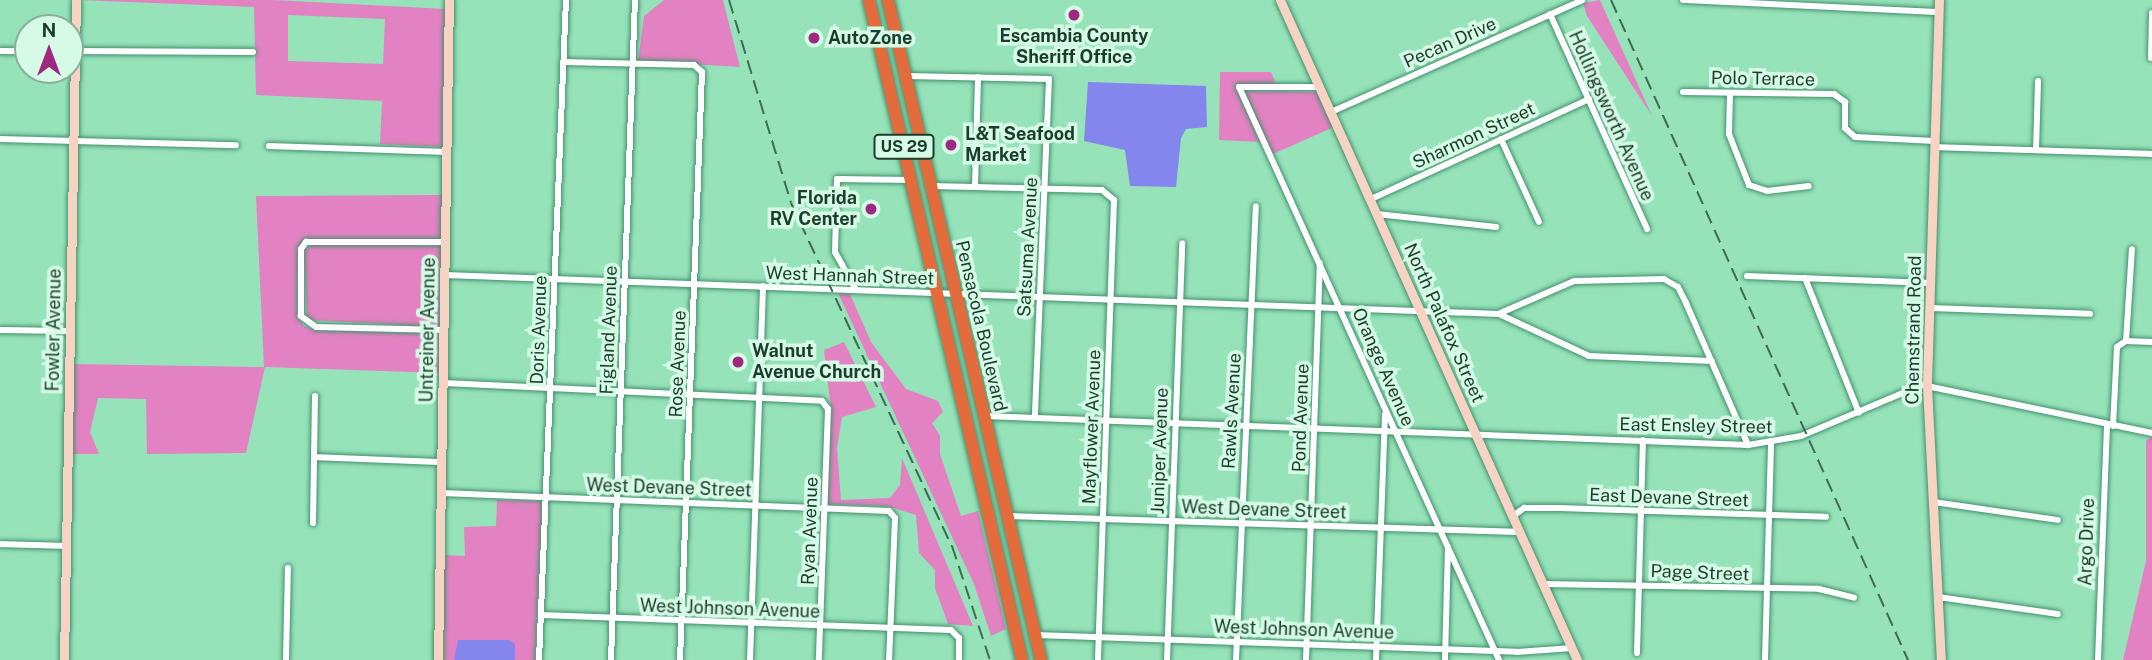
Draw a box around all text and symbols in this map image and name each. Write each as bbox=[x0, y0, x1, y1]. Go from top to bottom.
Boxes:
marker: Escambia County Sheriff Office bbox=[1066, 7, 1082, 23]
street label: Pecan Drive bbox=[1400, 13, 1500, 73]
north arrow bbox=[14, 14, 84, 84]
text: N bbox=[42, 19, 56, 41]
place label: Escambia County Sheriff Office bbox=[1000, 26, 1148, 68]
place label: AutoZone bbox=[828, 27, 912, 49]
street label: Hollingsworth Avenue bbox=[1564, 28, 1658, 204]
marker: AutoZone bbox=[806, 30, 822, 46]
street label: Polo Terrace bbox=[1711, 67, 1815, 91]
street label: Sharmon Street bbox=[1409, 98, 1539, 174]
place label: L&T Seafood Market bbox=[965, 124, 1075, 166]
road number: US 29 bbox=[872, 134, 936, 160]
marker: L&T Seafood Market bbox=[943, 137, 959, 153]
street label: Satsuma Avenue bbox=[1014, 177, 1042, 317]
place label: Florida RV Center bbox=[770, 188, 857, 230]
marker: Florida RV Center bbox=[863, 201, 879, 217]
street label: Pensacola Boulevard bbox=[951, 238, 1011, 414]
street label: North Palafox Street bbox=[1399, 240, 1489, 406]
street label: Chemstrand Road bbox=[1902, 255, 1926, 405]
street label: Untreiner Avenue bbox=[416, 257, 440, 403]
street label: West Hannah Street bbox=[765, 262, 935, 290]
street label: Figland Avenue bbox=[596, 265, 622, 395]
street label: Fowler Avenue bbox=[42, 268, 66, 392]
street label: Doris Avenue bbox=[526, 275, 552, 385]
street label: Orange Avenue bbox=[1347, 304, 1419, 430]
street label: Rose Avenue bbox=[665, 310, 691, 418]
place label: Walnut Avenue Church bbox=[752, 341, 881, 384]
street label: Mayflower Avenue bbox=[1079, 349, 1105, 505]
street label: Rawls Avenue bbox=[1218, 352, 1246, 470]
marker: Walnut Avenue Church bbox=[730, 354, 746, 370]
street label: Pond Avenue bbox=[1288, 363, 1314, 473]
street label: Juniper Avenue bbox=[1147, 387, 1173, 515]
street label: East Ensley Street bbox=[1619, 414, 1773, 438]
street label: West Devane Street bbox=[586, 474, 752, 502]
street label: Ryan Avenue bbox=[797, 477, 823, 585]
street label: East Devane Street bbox=[1589, 484, 1749, 512]
street label: West Devane Street bbox=[1181, 496, 1347, 524]
street label: Argo Drive bbox=[2075, 498, 2099, 586]
street label: Page Street bbox=[1650, 560, 1750, 586]
street label: West Johnson Avenue bbox=[639, 595, 821, 623]
street label: West Johnson Avenue bbox=[1213, 616, 1395, 644]

